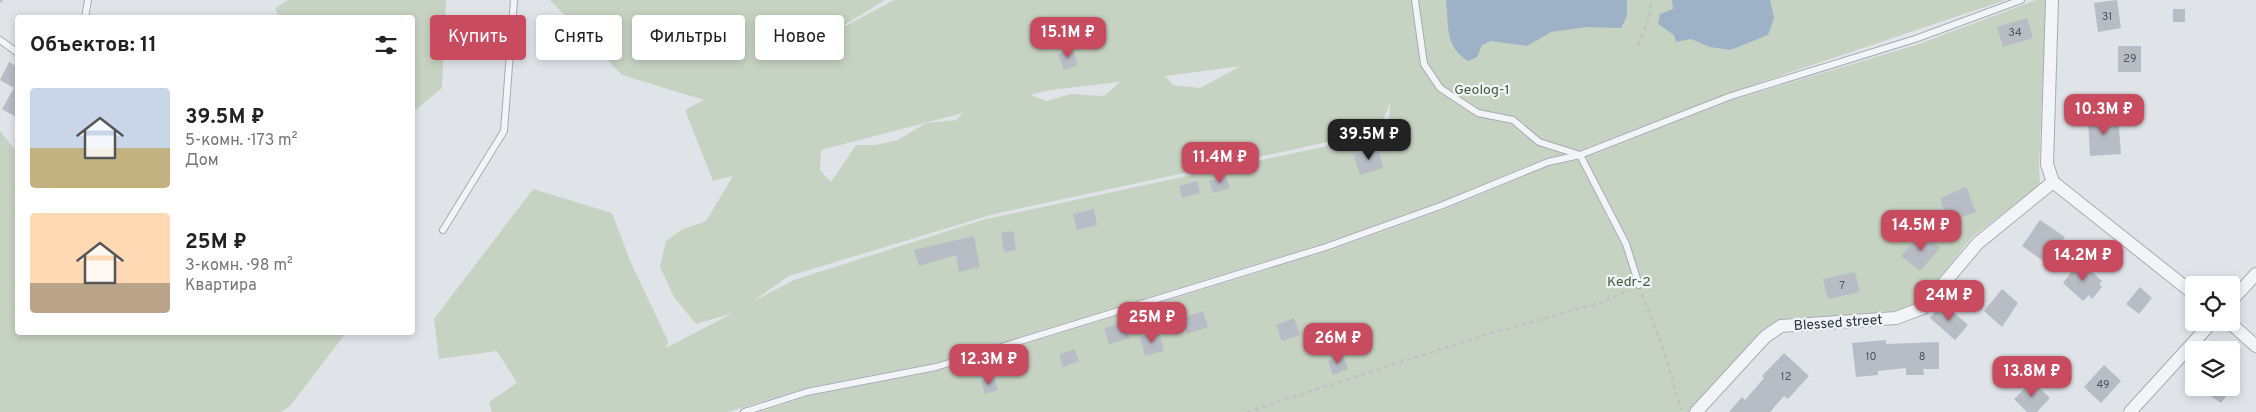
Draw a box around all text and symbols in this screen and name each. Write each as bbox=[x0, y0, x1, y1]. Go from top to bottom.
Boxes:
house number: 31 bbox=[2102, 10, 2112, 24]
chip: Купить bbox=[430, 15, 526, 60]
chip: Снять bbox=[536, 15, 622, 60]
chip: Фильтры bbox=[632, 15, 745, 60]
chip: Новое bbox=[755, 15, 844, 60]
pin: 15.1M ₽ bbox=[1022, 17, 1114, 59]
text: 15.1M ₽ bbox=[1041, 23, 1095, 43]
house number: 34 bbox=[2008, 26, 2022, 40]
icon: filters bbox=[372, 31, 400, 59]
text: Объектов: 11 bbox=[30, 32, 157, 59]
house number: 29 bbox=[2123, 52, 2137, 66]
park label: Geolog-1 bbox=[1454, 82, 1510, 99]
pin: 10.3M ₽ bbox=[2058, 94, 2150, 136]
text: 10.3M ₽ bbox=[2075, 100, 2133, 120]
text: 39.5M ₽ bbox=[185, 104, 264, 131]
icon: home bbox=[70, 108, 130, 168]
pin: 39.5M ₽ bbox=[1323, 119, 1415, 161]
text: 39.5M ₽ bbox=[1339, 125, 1399, 145]
text: 5-комн. · 173 m² bbox=[185, 131, 297, 151]
pin: 11.4M ₽ bbox=[1174, 142, 1266, 184]
text: 11.4M ₽ bbox=[1193, 148, 1247, 168]
text: Дом bbox=[185, 151, 219, 171]
pin: 14.5M ₽ bbox=[1875, 210, 1967, 252]
text: 14.5M ₽ bbox=[1892, 216, 1950, 236]
text: 25M ₽ bbox=[185, 229, 247, 256]
icon: home bbox=[70, 233, 130, 293]
pin: 14.2M ₽ bbox=[2037, 240, 2129, 282]
text: 14.2M ₽ bbox=[2054, 246, 2112, 266]
text: 3-комн. · 98 m² bbox=[185, 256, 293, 276]
park label: Kedr-2 bbox=[1607, 274, 1651, 291]
text: Квартира bbox=[185, 276, 257, 296]
map controls bbox=[2185, 276, 2240, 396]
button: locate bbox=[2185, 276, 2240, 331]
house number: 7 bbox=[1839, 279, 1845, 293]
pin: 24M ₽ bbox=[1914, 280, 1984, 322]
text: 24M ₽ bbox=[1925, 286, 1973, 306]
pin: 25M ₽ bbox=[1117, 302, 1187, 344]
text: 25M ₽ bbox=[1128, 308, 1176, 328]
street label: Blessed street bbox=[1793, 312, 1883, 335]
pin: 26M ₽ bbox=[1303, 322, 1373, 365]
text: 26M ₽ bbox=[1314, 329, 1362, 349]
button: layers bbox=[2185, 341, 2240, 396]
pin: 12.3M ₽ bbox=[943, 344, 1035, 386]
text: 12.3M ₽ bbox=[960, 350, 1018, 370]
house number: 10 bbox=[1865, 350, 1877, 364]
house number: 8 bbox=[1919, 350, 1925, 364]
pin: 13.8M ₽ bbox=[1986, 356, 2078, 398]
text: 13.8M ₽ bbox=[2004, 362, 2060, 382]
house number: 12 bbox=[1781, 370, 1791, 384]
house number: 49 bbox=[2096, 378, 2110, 392]

